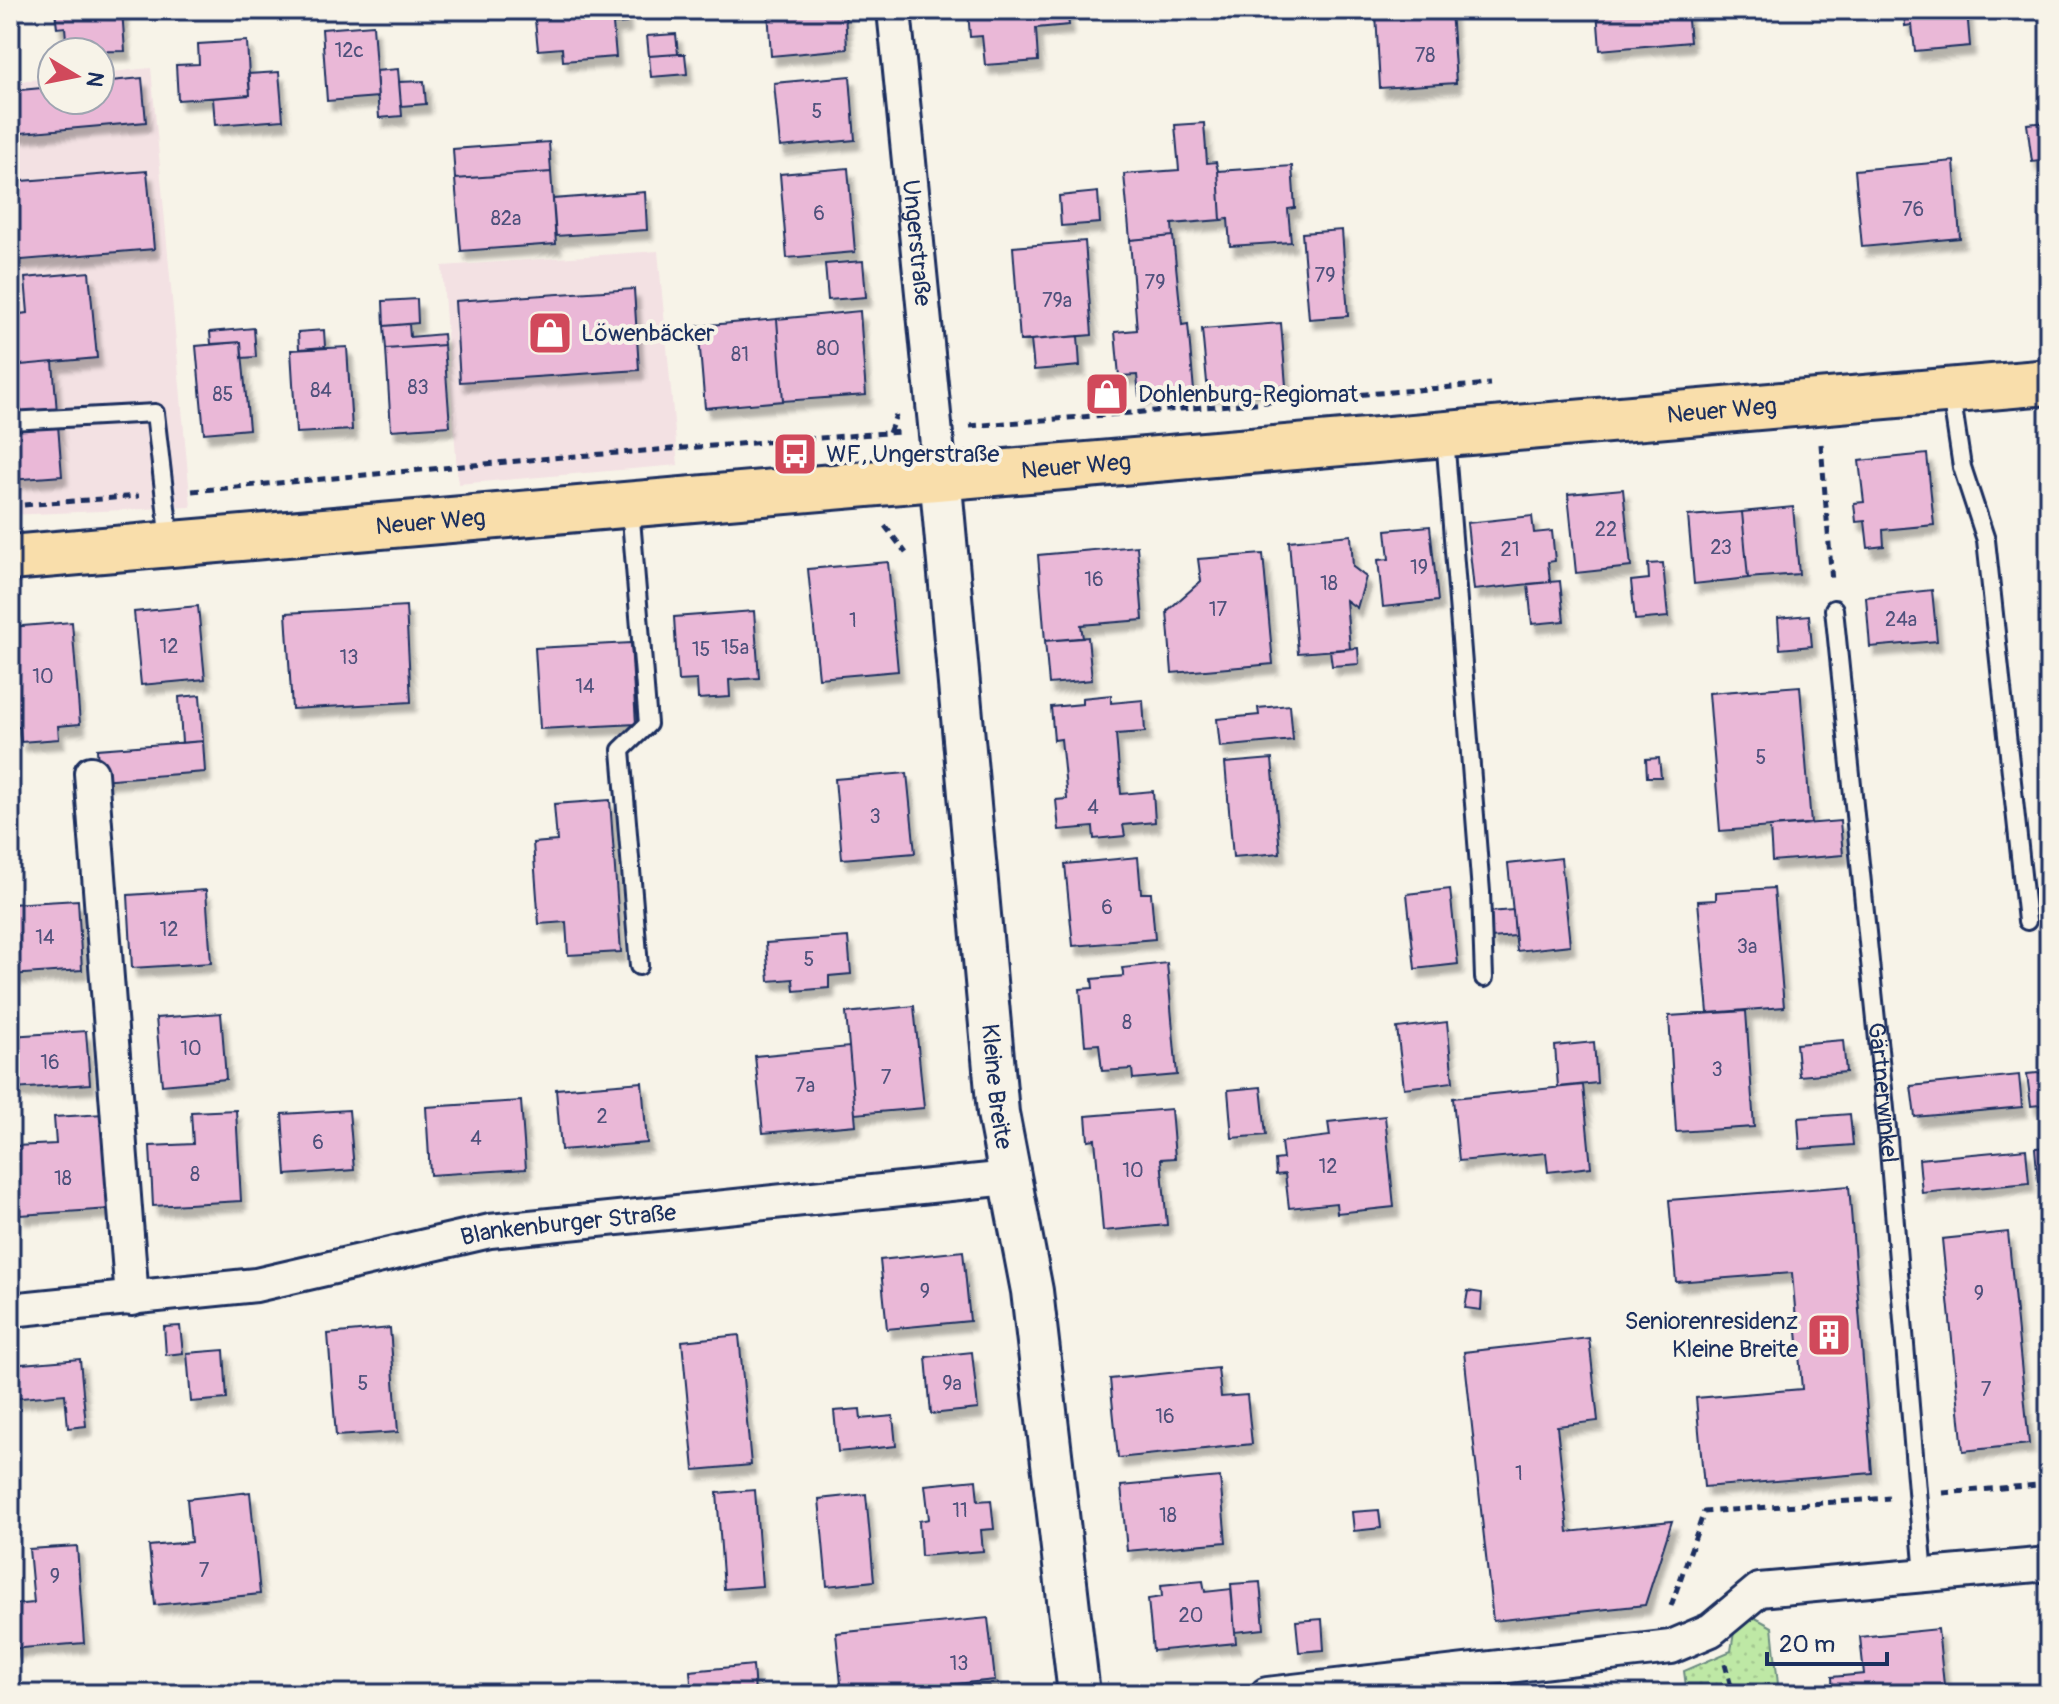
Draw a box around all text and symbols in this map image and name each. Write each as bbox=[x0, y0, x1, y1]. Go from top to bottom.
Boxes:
north arrow bbox=[36, 36, 116, 116]
house number: 12c bbox=[334, 38, 364, 63]
house number: 78 bbox=[1415, 43, 1435, 68]
text: N bbox=[80, 70, 110, 89]
house number: 5 bbox=[812, 99, 822, 124]
street label: Ungerstraße bbox=[896, 178, 937, 308]
house number: 76 bbox=[1902, 197, 1924, 222]
house number: 6 bbox=[813, 201, 825, 226]
house number: 82a bbox=[491, 206, 521, 231]
house number: 79 bbox=[1315, 263, 1335, 288]
house number: 79 bbox=[1145, 270, 1165, 295]
house number: 79a bbox=[1042, 288, 1072, 313]
shop icon: Löwenbäcker bbox=[526, 309, 574, 357]
place label: Löwenbäcker bbox=[581, 319, 715, 348]
house number: 80 bbox=[816, 336, 840, 361]
house number: 81 bbox=[731, 342, 749, 367]
shop icon: Dohlenburg-Regiomat bbox=[1083, 370, 1131, 418]
house number: 83 bbox=[407, 375, 429, 400]
house number: 84 bbox=[310, 378, 332, 403]
place label: Dohlenburg-Regiomat bbox=[1138, 380, 1359, 409]
house number: 85 bbox=[213, 382, 233, 407]
street label: Neuer Weg bbox=[1666, 392, 1778, 430]
bus stop icon: WF, Ungerstraße bbox=[771, 430, 819, 478]
place label: WF, Ungerstraße bbox=[826, 440, 999, 469]
street label: Neuer Weg bbox=[1020, 447, 1132, 486]
street label: Neuer Weg bbox=[374, 503, 487, 541]
house number: 22 bbox=[1595, 517, 1617, 542]
house number: 23 bbox=[1710, 535, 1732, 560]
house number: 21 bbox=[1501, 537, 1520, 562]
house number: 19 bbox=[1410, 555, 1428, 580]
house number: 16 bbox=[1084, 567, 1104, 592]
house number: 18 bbox=[1320, 571, 1338, 596]
house number: 17 bbox=[1209, 597, 1228, 622]
house number: 24a bbox=[1885, 607, 1917, 632]
house number: 1 bbox=[849, 608, 857, 633]
house number: 12 bbox=[160, 634, 179, 659]
house number: 15a bbox=[721, 635, 749, 660]
house number: 15 bbox=[692, 637, 710, 662]
house number: 13 bbox=[340, 645, 358, 670]
house number: 10 bbox=[32, 664, 54, 689]
house number: 14 bbox=[575, 674, 595, 699]
house number: 5 bbox=[1756, 745, 1766, 770]
house number: 4 bbox=[1087, 795, 1099, 820]
house number: 3 bbox=[869, 804, 881, 829]
house number: 6 bbox=[1101, 895, 1113, 920]
house number: 12 bbox=[160, 917, 179, 942]
house number: 14 bbox=[35, 925, 55, 950]
house number: 3a bbox=[1737, 934, 1757, 959]
house number: 5 bbox=[804, 947, 814, 972]
house number: 8 bbox=[1122, 1010, 1132, 1035]
street label: Gärtnerwinkel bbox=[1861, 1021, 1904, 1164]
street label: Kleine Breite bbox=[975, 1022, 1019, 1152]
house number: 10 bbox=[180, 1036, 202, 1061]
house number: 16 bbox=[40, 1050, 60, 1075]
house number: 3 bbox=[1711, 1057, 1723, 1082]
house number: 7 bbox=[881, 1065, 892, 1090]
house number: 7a bbox=[795, 1073, 815, 1098]
house number: 2 bbox=[596, 1104, 608, 1129]
house number: 4 bbox=[470, 1126, 482, 1151]
house number: 6 bbox=[312, 1130, 324, 1155]
house number: 12 bbox=[1319, 1154, 1338, 1179]
house number: 10 bbox=[1122, 1158, 1144, 1183]
house number: 8 bbox=[190, 1162, 200, 1187]
house number: 18 bbox=[54, 1166, 72, 1191]
street label: Blankenburger Straße bbox=[458, 1198, 678, 1252]
house number: 9 bbox=[920, 1279, 930, 1304]
house number: 9 bbox=[1974, 1281, 1984, 1306]
place label: Seniorenresidenz Kleine Breite bbox=[1625, 1307, 1798, 1364]
building icon: Seniorenresidenz Kleine Breite bbox=[1805, 1311, 1853, 1359]
house number: 5 bbox=[358, 1371, 368, 1396]
house number: 9a bbox=[942, 1371, 962, 1396]
house number: 7 bbox=[1981, 1377, 1992, 1402]
house number: 16 bbox=[1155, 1404, 1175, 1429]
house number: 1 bbox=[1515, 1461, 1523, 1486]
house number: 11 bbox=[952, 1498, 968, 1523]
house number: 18 bbox=[1159, 1503, 1177, 1528]
house number: 7 bbox=[199, 1558, 210, 1583]
house number: 9 bbox=[50, 1564, 60, 1589]
house number: 20 bbox=[1179, 1603, 1203, 1628]
scale bar bbox=[1767, 1616, 1887, 1666]
text: 20 m bbox=[1779, 1630, 1835, 1659]
house number: 13 bbox=[950, 1651, 968, 1676]

